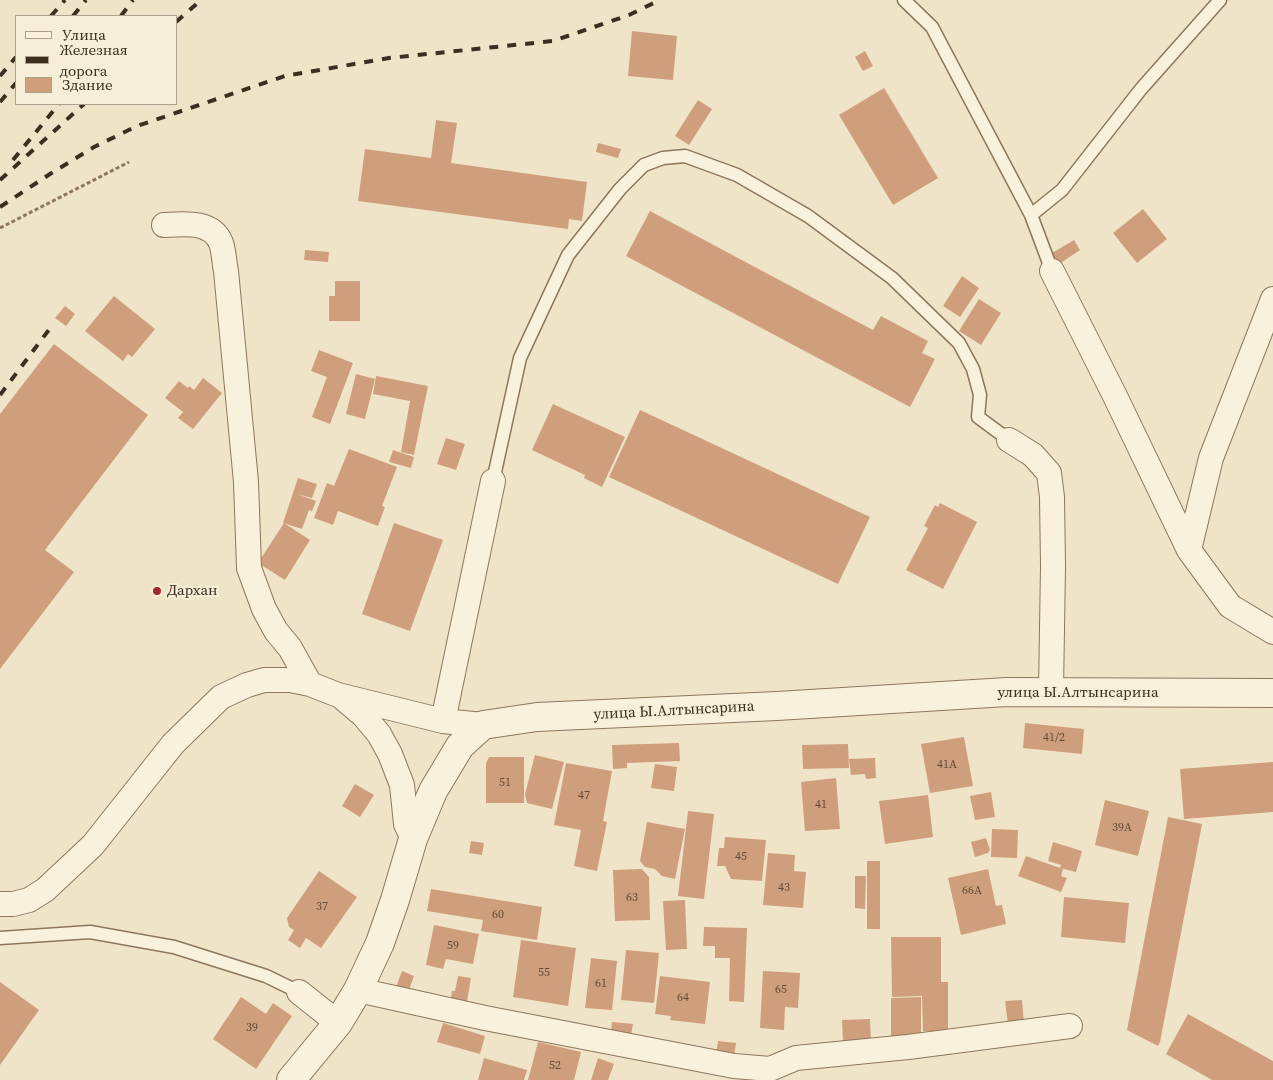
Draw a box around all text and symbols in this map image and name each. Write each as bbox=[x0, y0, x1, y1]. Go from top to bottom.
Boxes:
legend bbox=[15, 15, 178, 105]
text: Улица bbox=[62, 24, 106, 45]
text: Железная дорога bbox=[59, 39, 128, 81]
text: Здание bbox=[62, 74, 113, 95]
place label: Дархан bbox=[167, 582, 218, 600]
marker: Дархан bbox=[151, 585, 163, 597]
street label: улица Ы.Алтынсарина bbox=[997, 684, 1159, 702]
street label: улица Ы.Алтынсарина bbox=[593, 698, 755, 724]
house number: 41/2 bbox=[1043, 731, 1065, 745]
house number: 41А bbox=[937, 758, 957, 772]
house number: 51 bbox=[499, 776, 511, 790]
house number: 47 bbox=[578, 789, 590, 803]
house number: 41 bbox=[815, 798, 827, 812]
house number: 39А bbox=[1112, 821, 1132, 835]
house number: 45 bbox=[735, 850, 747, 864]
house number: 43 bbox=[778, 881, 790, 895]
house number: 66А bbox=[962, 884, 982, 898]
house number: 63 bbox=[626, 891, 638, 905]
house number: 37 bbox=[316, 900, 328, 914]
house number: 60 bbox=[492, 908, 504, 922]
house number: 59 bbox=[447, 939, 459, 953]
house number: 55 bbox=[538, 966, 550, 980]
house number: 61 bbox=[595, 977, 607, 991]
house number: 65 bbox=[775, 983, 787, 997]
house number: 64 bbox=[677, 991, 689, 1005]
house number: 39 bbox=[246, 1021, 258, 1035]
house number: 52 bbox=[549, 1059, 561, 1073]

